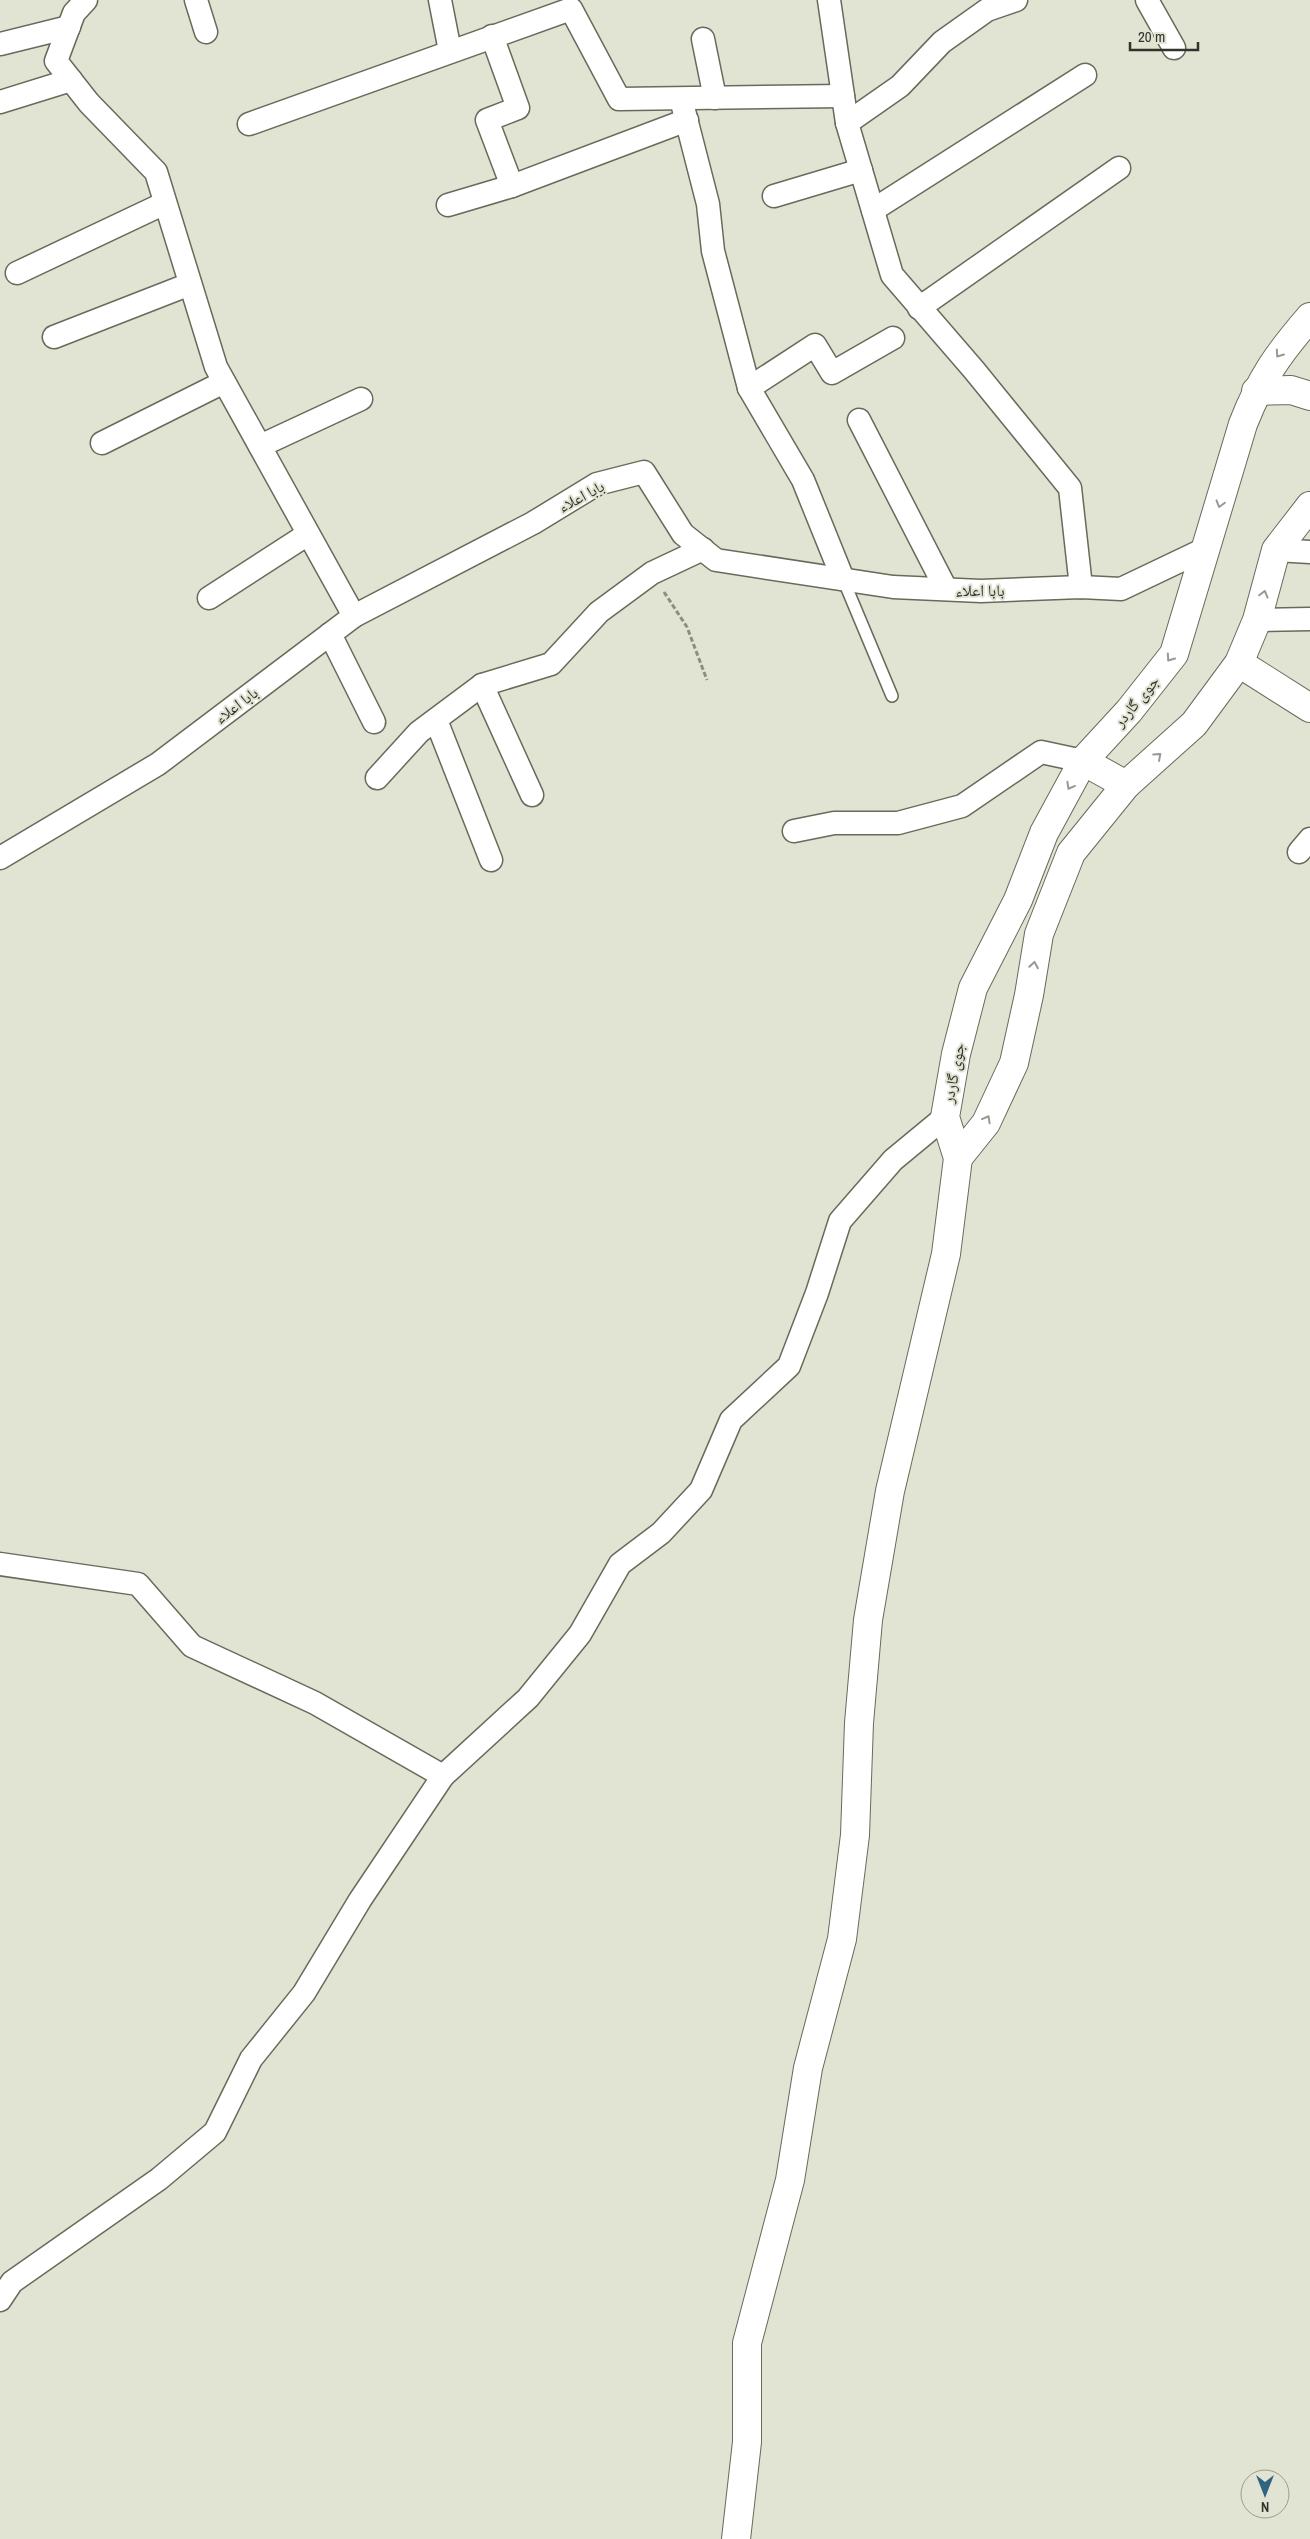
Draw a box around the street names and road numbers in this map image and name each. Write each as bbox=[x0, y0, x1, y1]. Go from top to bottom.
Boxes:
street label: بابا اعلاء bbox=[554, 475, 608, 517]
street label: بابا اعلاء bbox=[955, 579, 1005, 601]
street label: جوی گاردر bbox=[1107, 671, 1164, 732]
street label: بابا اعلاء bbox=[210, 681, 262, 729]
street label: جوی گاردر bbox=[936, 1041, 970, 1106]

